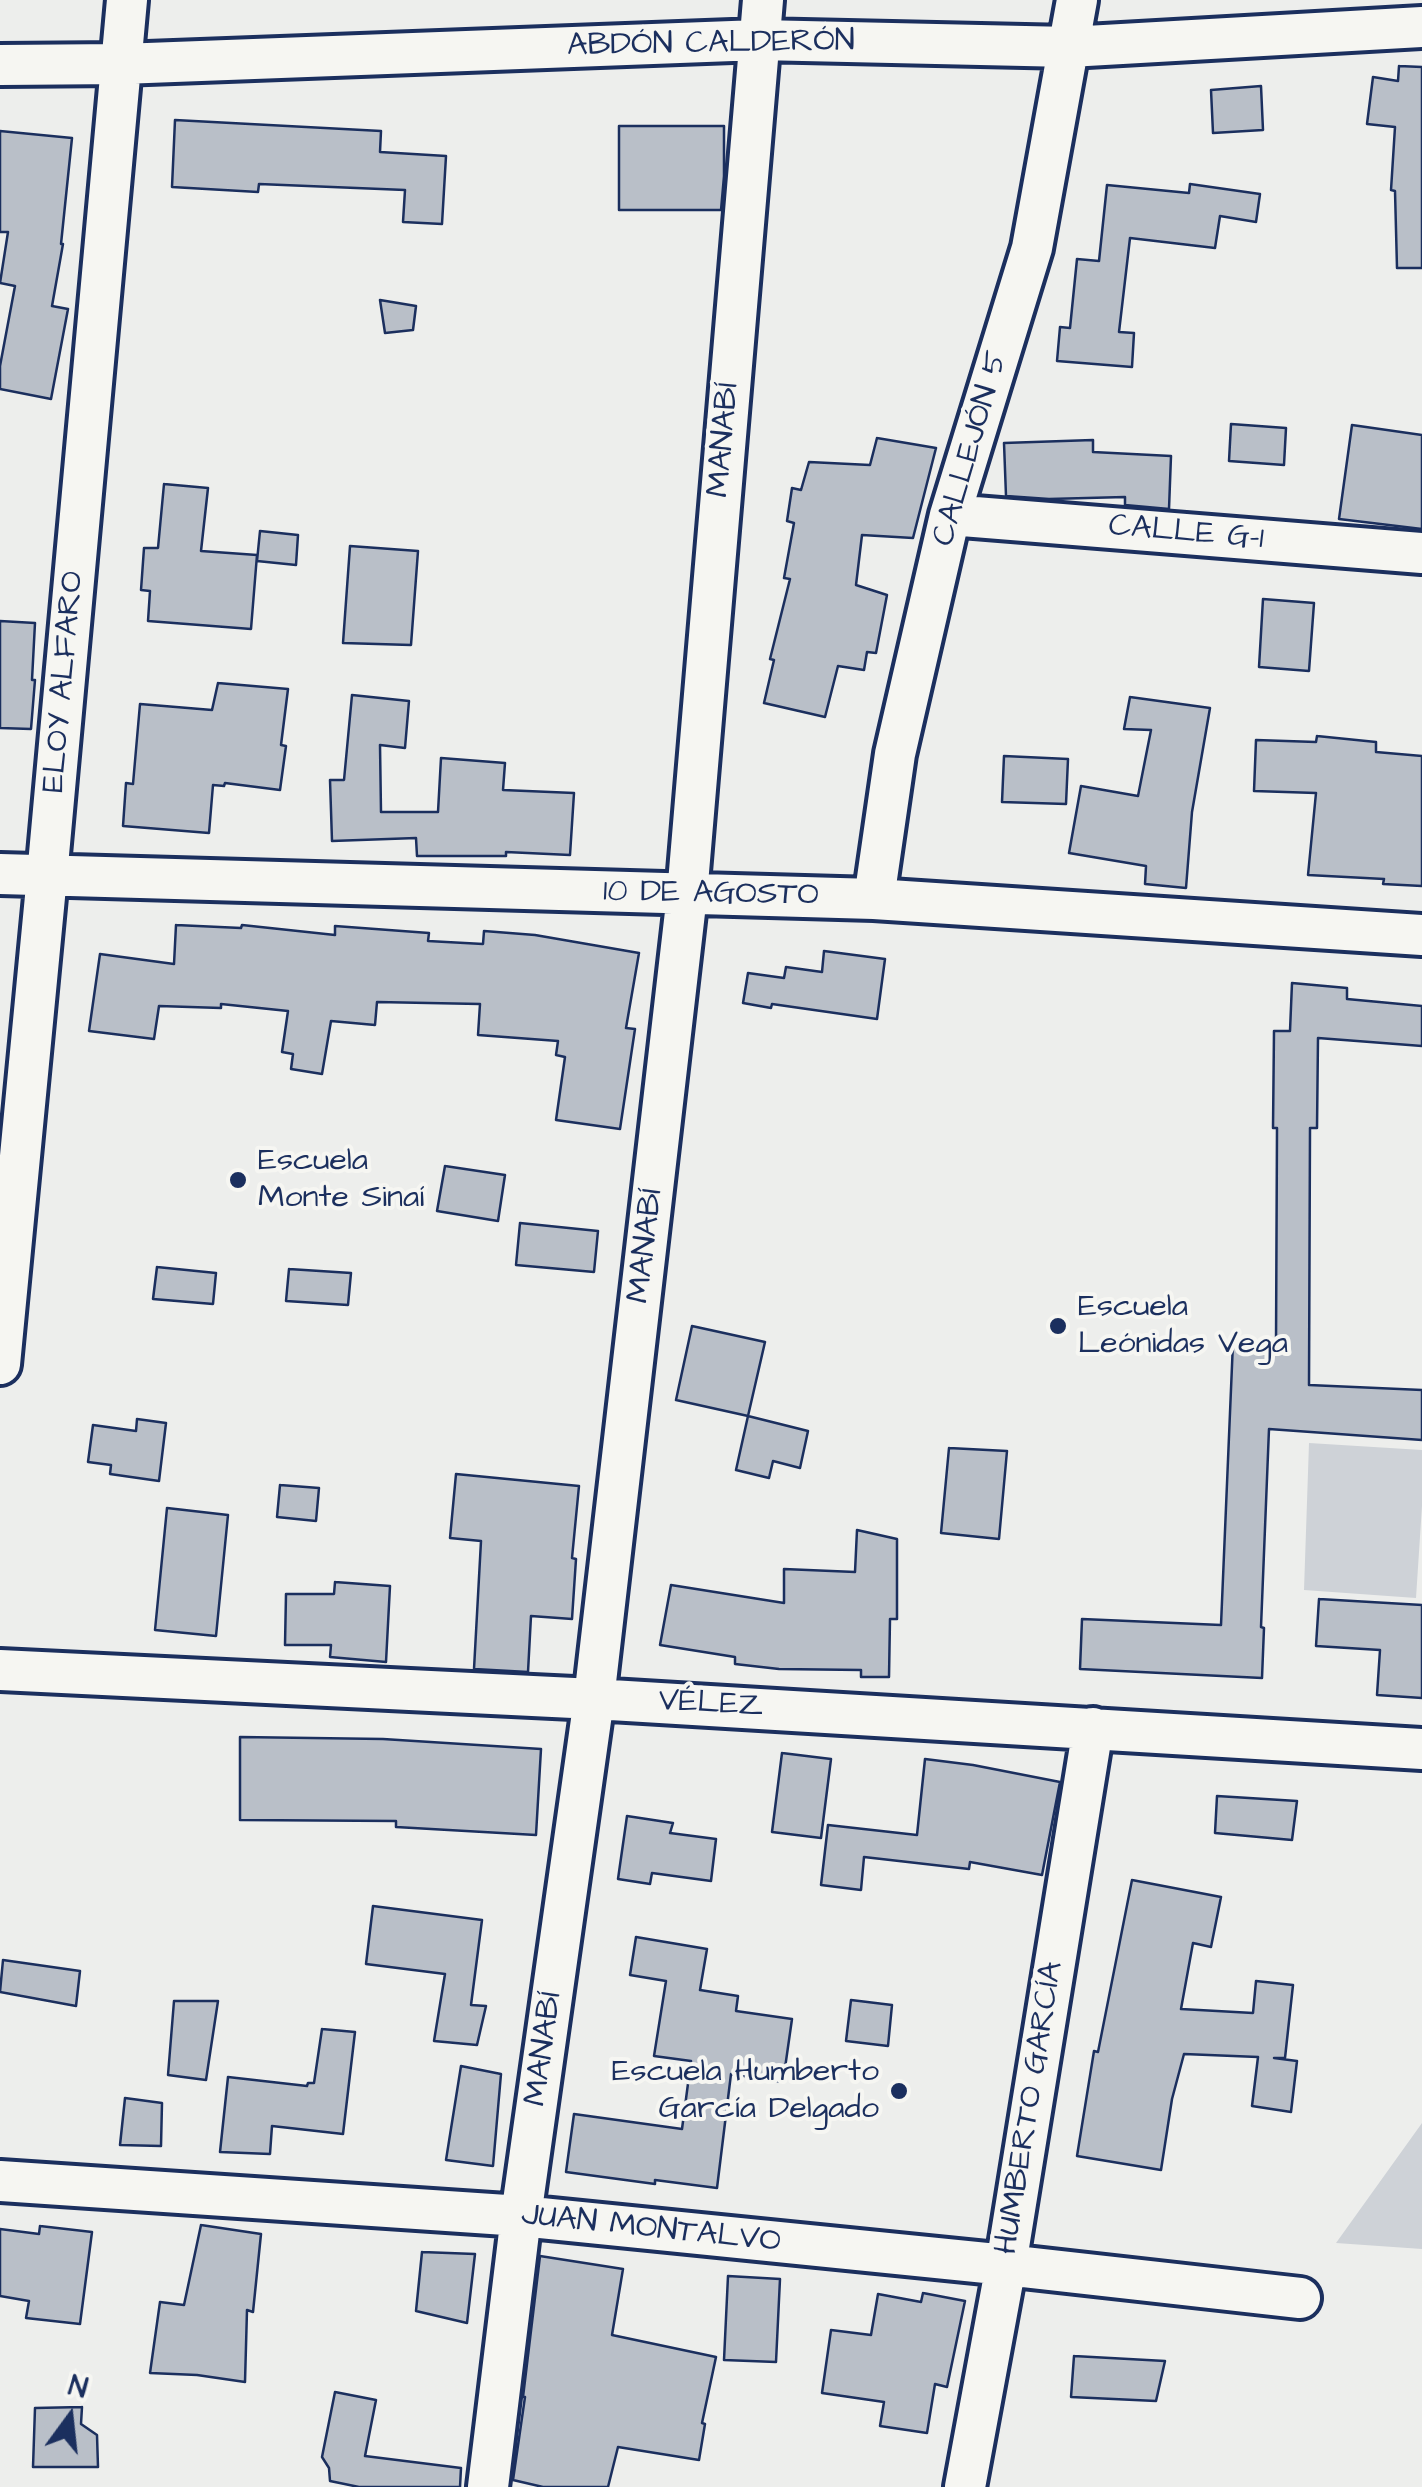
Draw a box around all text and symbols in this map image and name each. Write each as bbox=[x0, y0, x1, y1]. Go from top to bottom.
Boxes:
street label: ABDÓN CALDERÓN bbox=[567, 23, 855, 67]
street label: CALLEJÓN 5 bbox=[926, 347, 1018, 551]
street label: MANABÍ bbox=[701, 381, 749, 499]
street label: CALLE G-1 bbox=[1107, 508, 1265, 560]
street label: ELOY ALFARO bbox=[36, 570, 94, 794]
street label: 10 DE AGOSTO bbox=[603, 874, 819, 916]
place label: Escuela Monte Sinaí bbox=[258, 1143, 424, 1218]
marker: Escuela Monte Sinaí bbox=[227, 1169, 249, 1191]
street label: MANABÍ bbox=[621, 1187, 673, 1305]
place label: Escuela Leónidas Vega bbox=[1078, 1289, 1288, 1364]
marker: Escuela Leónidas Vega bbox=[1047, 1315, 1069, 1337]
street label: VÉLEZ bbox=[657, 1683, 765, 1727]
street label: HUMBERTO GARCÍA bbox=[989, 1959, 1073, 2257]
street label: MANABÍ bbox=[518, 1989, 572, 2109]
place label: Escuela Humberto García Delgado bbox=[612, 2054, 879, 2129]
marker: Escuela Humberto García Delgado bbox=[888, 2080, 910, 2102]
street label: JUAN MONTALVO bbox=[520, 2197, 782, 2263]
text: N bbox=[64, 2366, 91, 2409]
north arrow bbox=[20, 2367, 120, 2467]

